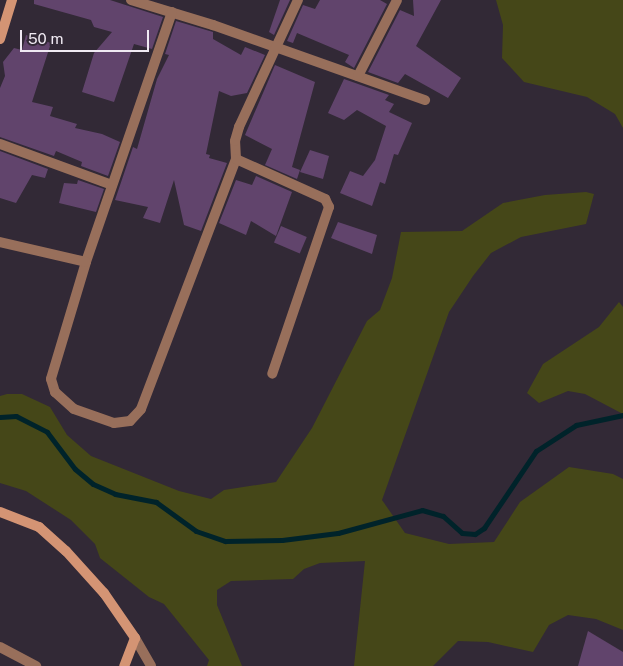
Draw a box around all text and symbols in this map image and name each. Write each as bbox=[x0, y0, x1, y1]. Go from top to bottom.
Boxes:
scale bar bbox=[22, 20, 151, 52]
text: 50 m bbox=[28, 30, 63, 47]

